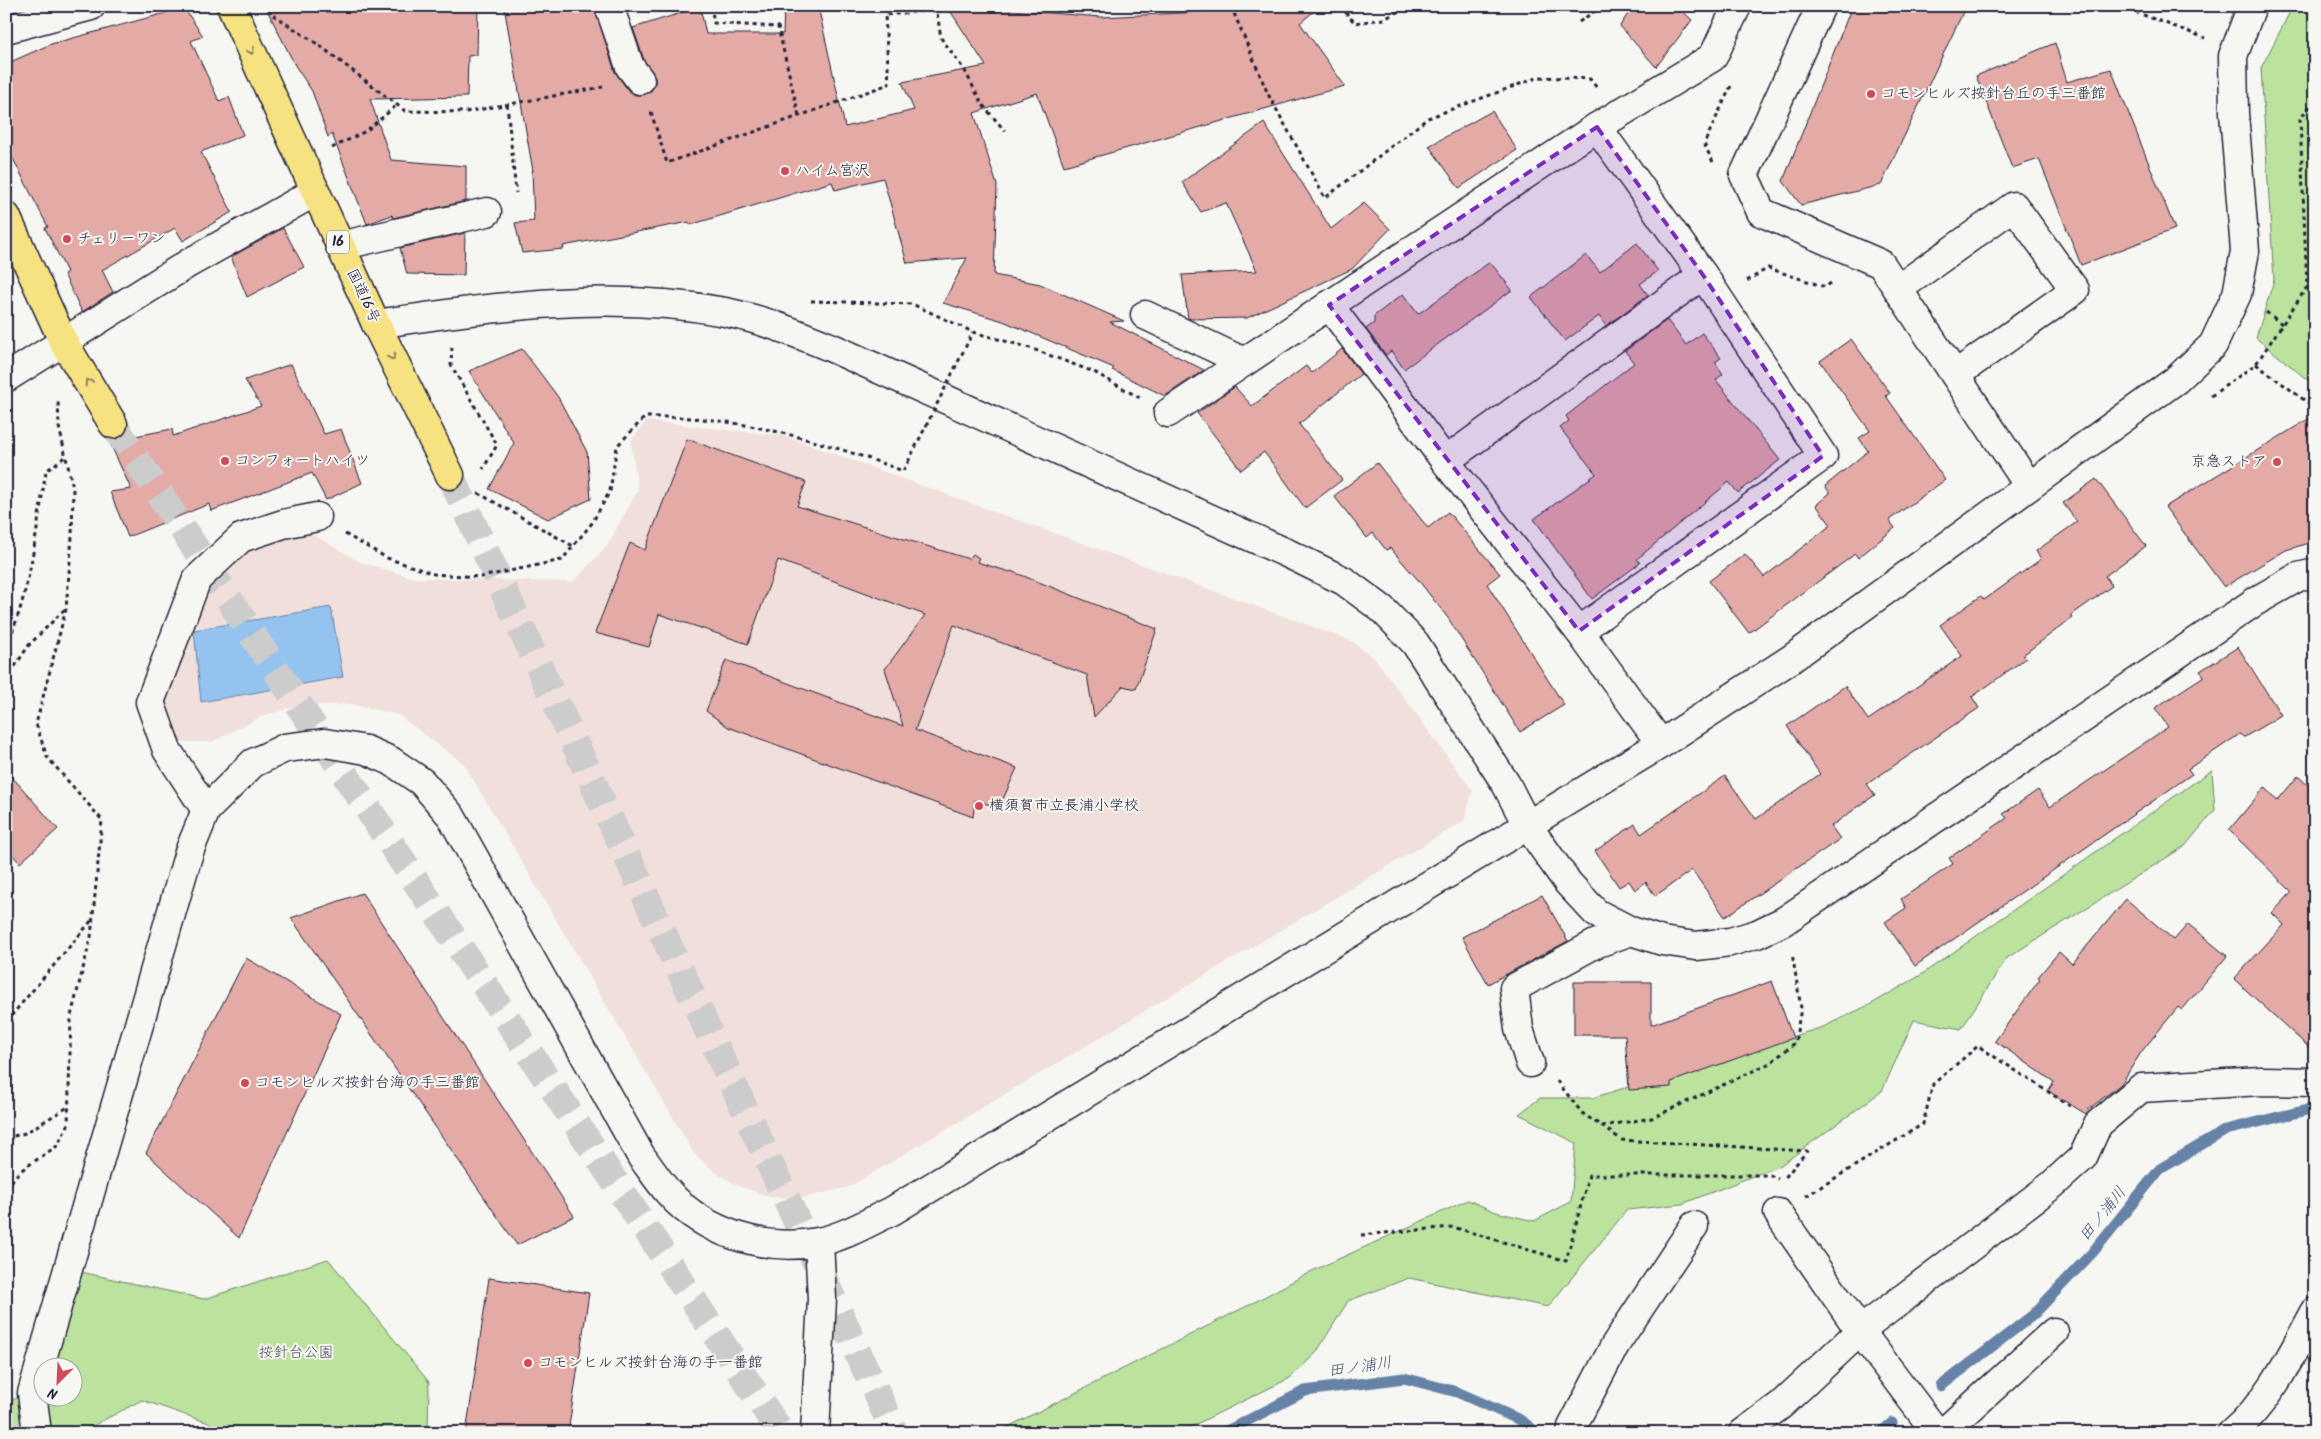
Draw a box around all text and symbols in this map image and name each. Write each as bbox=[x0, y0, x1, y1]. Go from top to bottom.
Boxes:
one-way arrow bbox=[245, 46, 256, 55]
place label: コモンヒルズ按針台丘の手三番館 bbox=[1881, 82, 2106, 106]
marker: コモンヒルズ按針台丘の手三番館 bbox=[1865, 88, 1877, 100]
place label: ハイム宮沢 bbox=[795, 159, 869, 183]
marker: ハイム宮沢 bbox=[779, 165, 791, 177]
place label: チェリーワン bbox=[77, 227, 166, 251]
road number: 16 bbox=[327, 230, 349, 253]
marker: チェリーワン bbox=[61, 233, 73, 245]
street label: 国道16号 bbox=[340, 265, 386, 327]
one-way arrow bbox=[386, 352, 397, 361]
one-way arrow bbox=[84, 379, 94, 388]
place label: コンフォートハイツ bbox=[235, 449, 370, 473]
place label: 京急ストア bbox=[2191, 450, 2267, 474]
marker: コンフォートハイツ bbox=[219, 455, 231, 467]
marker: 京急ストア bbox=[2271, 456, 2283, 468]
place label: 横須賀市立長浦小学校 bbox=[989, 794, 1139, 818]
marker: 横須賀市立長浦小学校 bbox=[973, 800, 985, 812]
place label: コモンヒルズ按針台海の手三番館 bbox=[255, 1071, 480, 1095]
marker: コモンヒルズ按針台海の手三番館 bbox=[239, 1077, 251, 1089]
water label: 田ノ浦川 bbox=[2073, 1181, 2133, 1247]
park label: 按針台公園 bbox=[258, 1341, 334, 1365]
water label: 田ノ浦川 bbox=[1327, 1350, 1393, 1384]
place label: コモンヒルズ按針台海の手一番館 bbox=[538, 1351, 763, 1375]
north arrow bbox=[32, 1356, 82, 1406]
marker: コモンヒルズ按針台海の手一番館 bbox=[522, 1357, 534, 1369]
text: N bbox=[44, 1381, 62, 1405]

